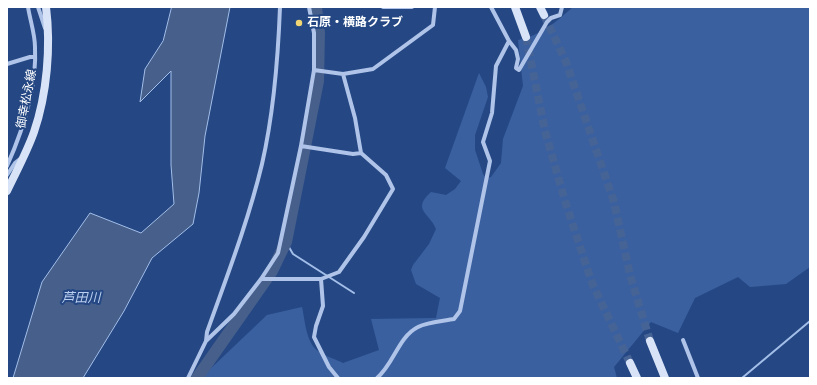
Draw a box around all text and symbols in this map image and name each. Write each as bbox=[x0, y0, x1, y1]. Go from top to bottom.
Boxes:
place label: 石原・横路クラブ bbox=[307, 16, 403, 30]
marker: 石原・横路クラブ bbox=[294, 18, 304, 28]
street label: 御幸松永線 bbox=[14, 68, 40, 130]
water label: 芦田川 bbox=[62, 291, 100, 307]

